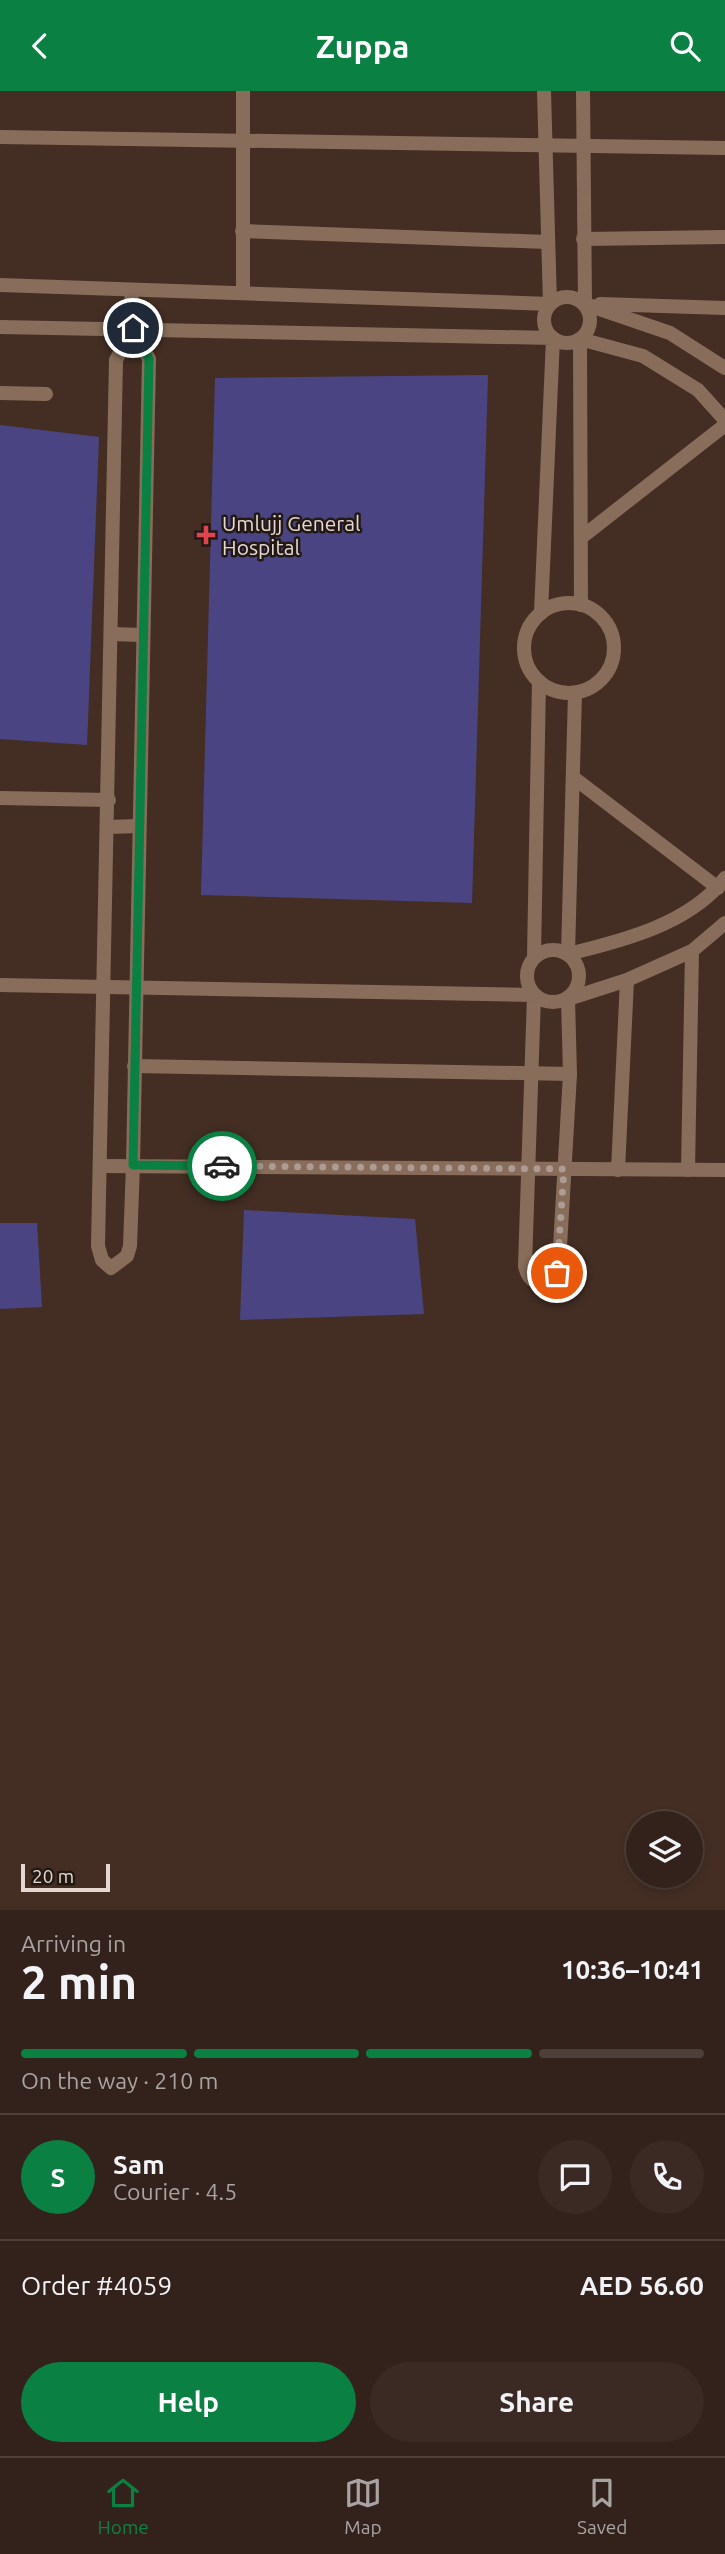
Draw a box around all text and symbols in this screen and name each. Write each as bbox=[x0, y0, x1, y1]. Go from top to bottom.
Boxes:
icon: back bbox=[21, 27, 59, 65]
icon: search bbox=[666, 27, 704, 65]
text: Zuppa bbox=[316, 28, 409, 64]
pin bbox=[103, 298, 163, 358]
icon: home bbox=[114, 309, 152, 347]
place label: Umlujj General Hospital bbox=[222, 511, 361, 559]
marker: Umlujj General Hospital bbox=[196, 525, 216, 545]
courier bbox=[187, 1131, 257, 1201]
icon: car bbox=[203, 1147, 241, 1185]
pin bbox=[527, 1243, 587, 1303]
icon: bag bbox=[538, 1254, 576, 1292]
map controls bbox=[626, 1811, 703, 1888]
button: layers bbox=[626, 1811, 703, 1888]
scale bar bbox=[21, 1861, 110, 1893]
text: 20 m bbox=[32, 1865, 74, 1887]
text: Arriving in bbox=[21, 1931, 126, 1956]
text: 10:36–10:41 bbox=[561, 1955, 704, 1984]
text: 2 min bbox=[21, 1956, 137, 2008]
text: On the way · 210 m bbox=[21, 2068, 218, 2093]
button: chat bbox=[538, 2140, 612, 2214]
button: phone bbox=[630, 2140, 704, 2214]
text: Sam bbox=[113, 2150, 165, 2179]
text: S bbox=[51, 2163, 65, 2192]
text: Courier · 4.5 bbox=[113, 2179, 237, 2204]
text: Order #4059 bbox=[21, 2271, 172, 2300]
text: AED 56.60 bbox=[580, 2271, 704, 2300]
button: Help bbox=[21, 2362, 356, 2442]
button: Share bbox=[370, 2362, 704, 2442]
tab: Home bbox=[98, 2474, 149, 2538]
tab: Map bbox=[344, 2474, 382, 2538]
tab: Saved bbox=[577, 2474, 627, 2538]

